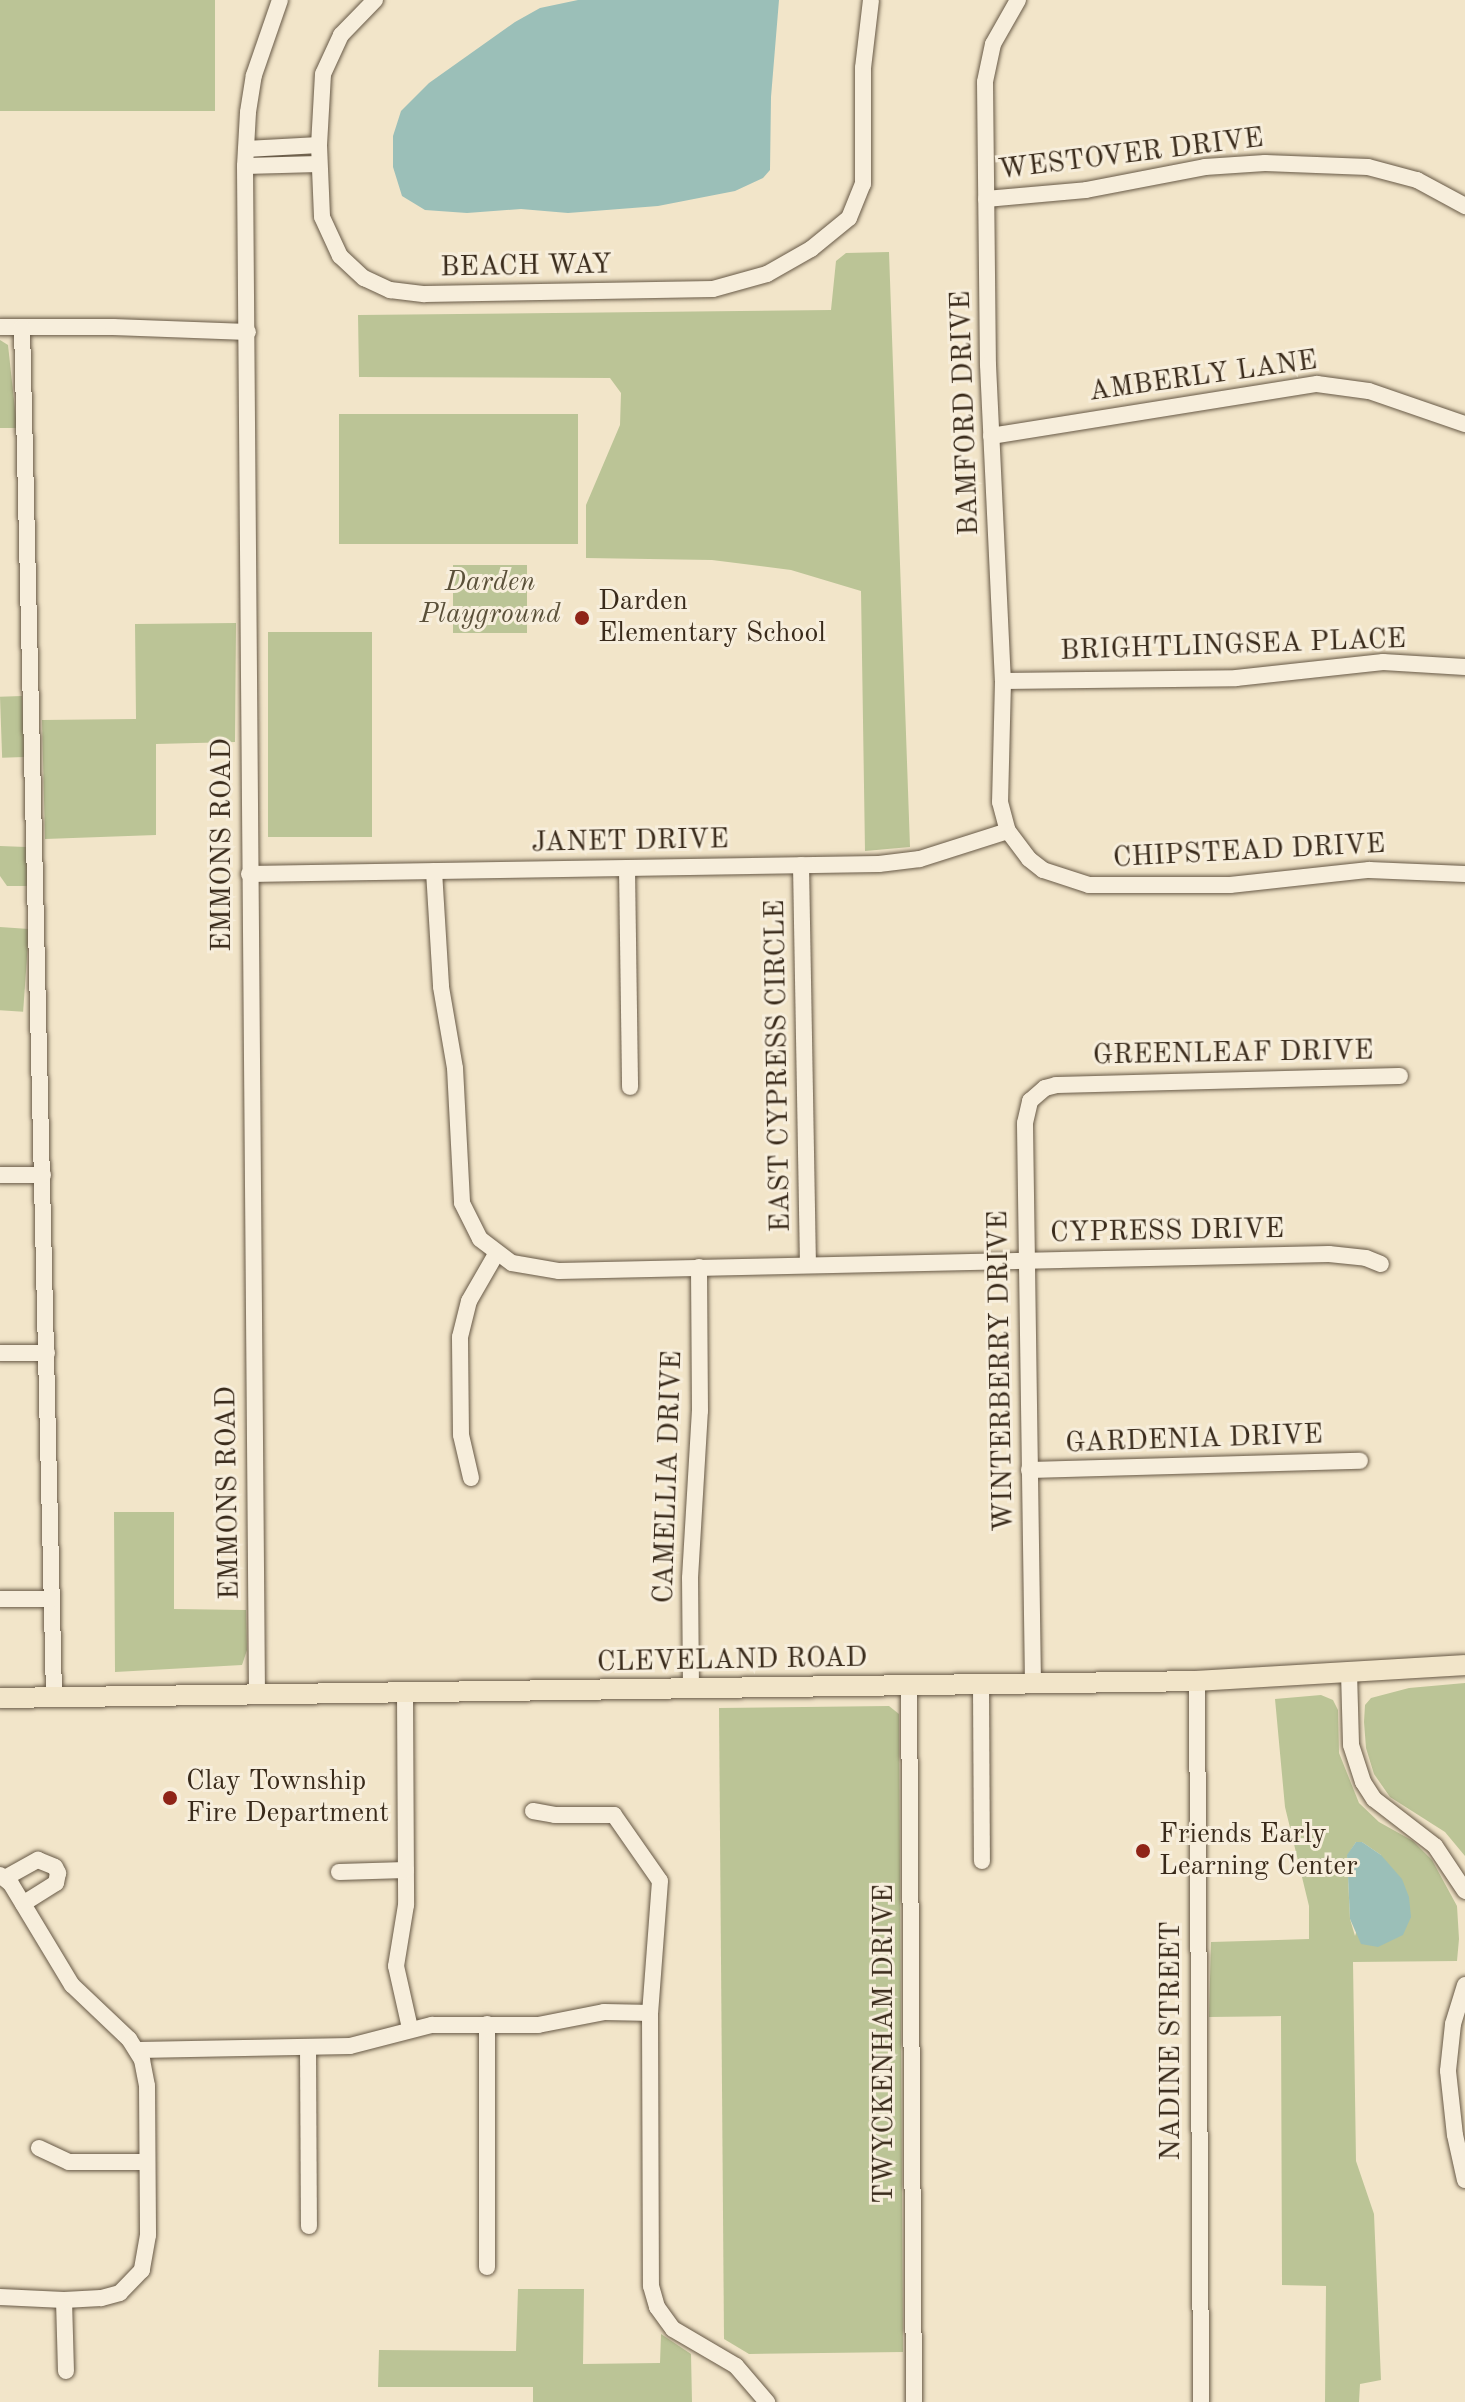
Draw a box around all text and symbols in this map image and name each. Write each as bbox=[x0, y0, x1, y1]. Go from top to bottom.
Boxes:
street label: WESTOVER DRIVE bbox=[997, 122, 1265, 188]
street label: BEACH WAY bbox=[440, 249, 612, 285]
street label: BAMFORD DRIVE bbox=[945, 290, 987, 536]
street label: AMBERLY LANE bbox=[1087, 344, 1319, 410]
park label: Darden Playground bbox=[419, 566, 561, 632]
place label: Darden Elementary School bbox=[598, 585, 826, 651]
marker: Darden Elementary School bbox=[573, 609, 591, 627]
street label: BRIGHTLINGSEA PLACE bbox=[1060, 623, 1406, 669]
street label: EMMONS ROAD bbox=[206, 738, 240, 952]
street label: JANET DRIVE bbox=[531, 823, 729, 861]
street label: CHIPSTEAD DRIVE bbox=[1112, 828, 1386, 876]
street label: EAST CYPRESS CIRCLE bbox=[759, 899, 799, 1233]
street label: GREENLEAF DRIVE bbox=[1092, 1035, 1374, 1073]
street label: WINTERBERRY DRIVE bbox=[982, 1210, 1022, 1532]
street label: CYPRESS DRIVE bbox=[1050, 1213, 1284, 1251]
street label: CAMELLIA DRIVE bbox=[648, 1350, 690, 1604]
street label: EMMONS ROAD bbox=[210, 1386, 248, 1600]
street label: GARDENIA DRIVE bbox=[1065, 1419, 1323, 1461]
street label: CLEVELAND ROAD bbox=[597, 1642, 867, 1680]
place label: Clay Township Fire Department bbox=[186, 1765, 389, 1831]
marker: Clay Township Fire Department bbox=[161, 1789, 179, 1807]
place label: Friends Early Learning Center bbox=[1159, 1818, 1358, 1884]
marker: Friends Early Learning Center bbox=[1134, 1842, 1152, 1860]
street label: TWYCKENHAM DRIVE bbox=[868, 1884, 902, 2204]
street label: NADINE STREET bbox=[1155, 1921, 1189, 2161]

